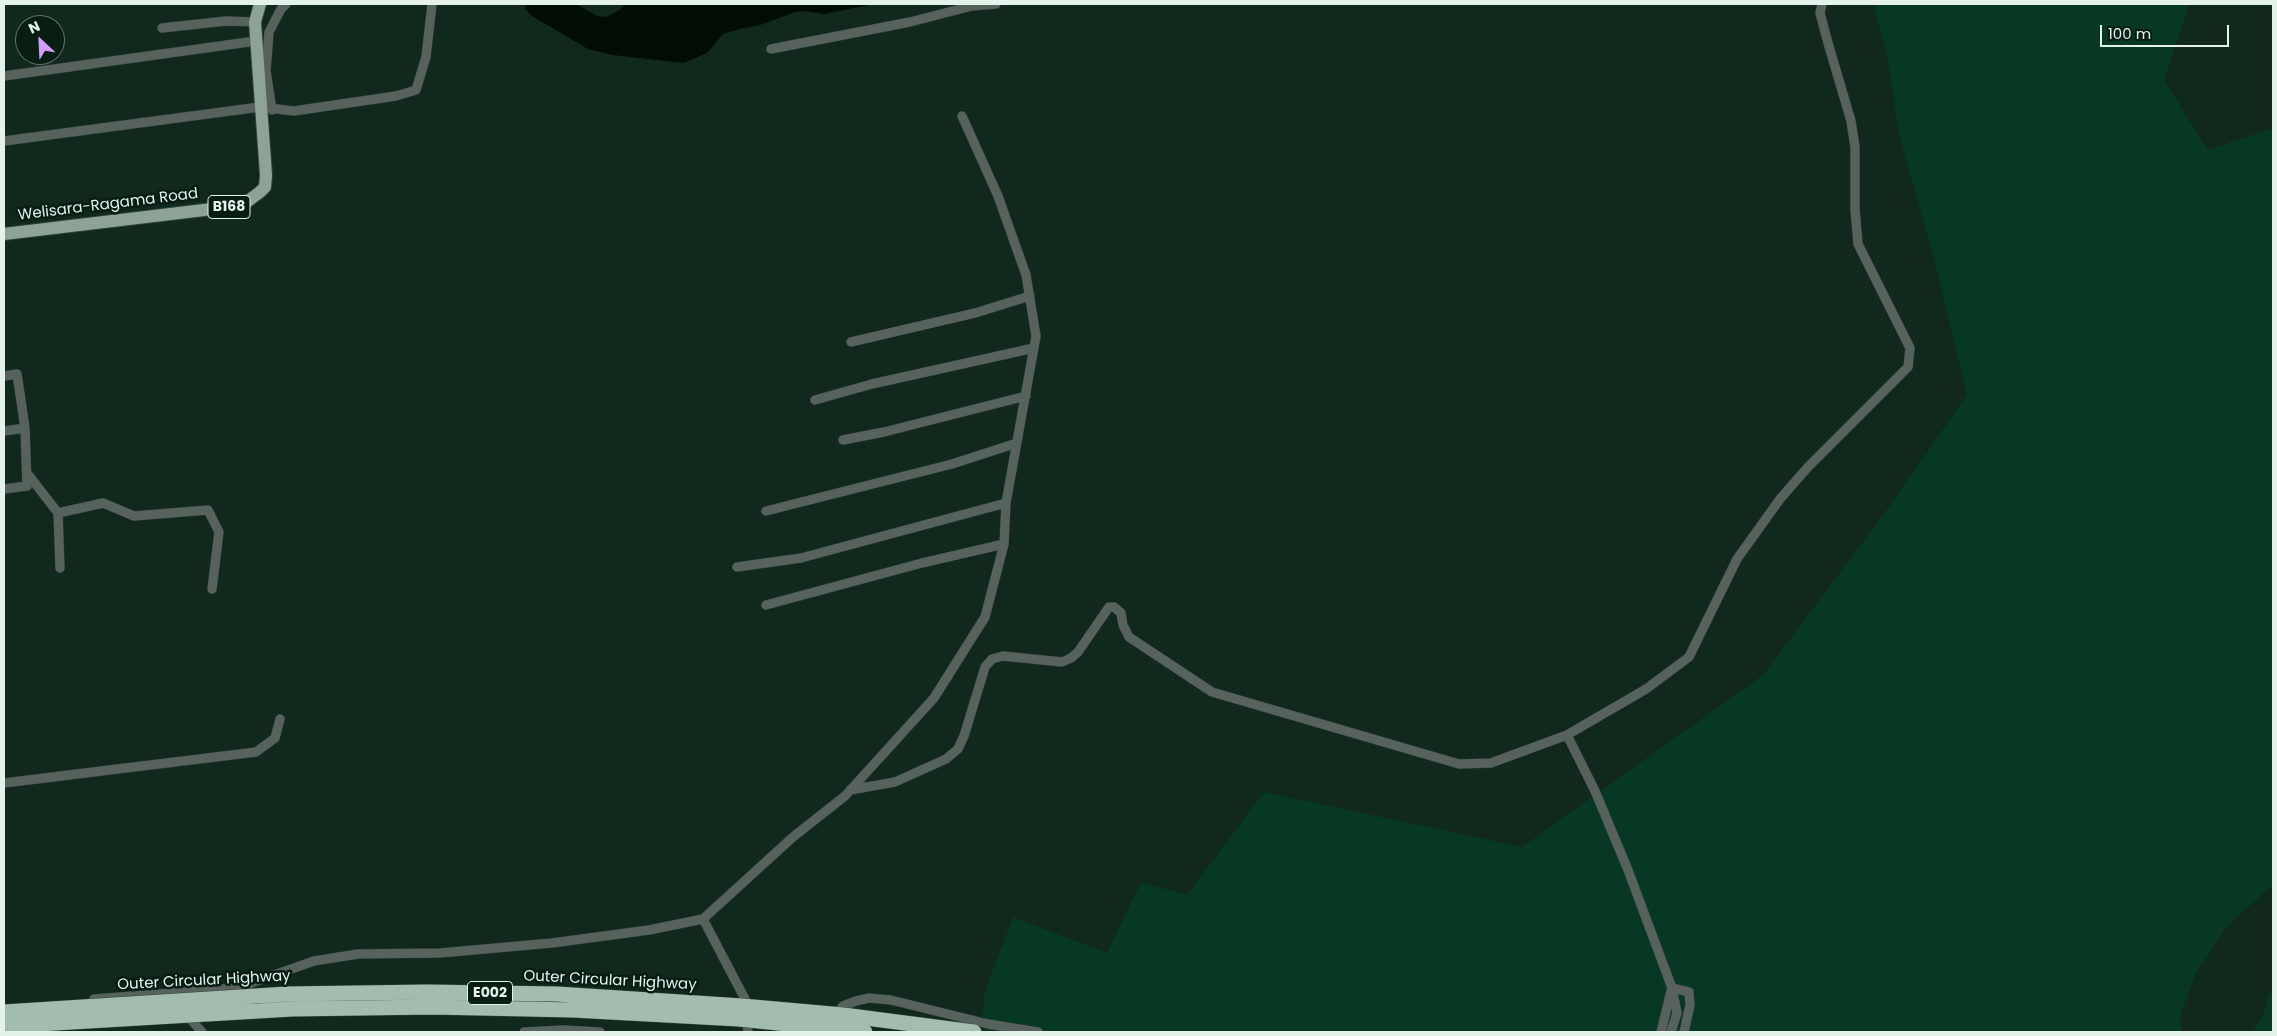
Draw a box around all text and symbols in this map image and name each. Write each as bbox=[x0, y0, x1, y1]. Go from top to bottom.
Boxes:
north arrow bbox=[15, 15, 65, 65]
scale bar bbox=[2102, 15, 2231, 47]
text: N bbox=[25, 16, 43, 39]
text: 100 m bbox=[2108, 23, 2151, 44]
street label: Welisara-Ragama Road bbox=[17, 185, 199, 225]
road number: B168 bbox=[208, 196, 250, 218]
street label: Outer Circular Highway bbox=[117, 967, 291, 995]
street label: Outer Circular Highway bbox=[523, 967, 697, 995]
road number: E002 bbox=[468, 981, 512, 1004]

